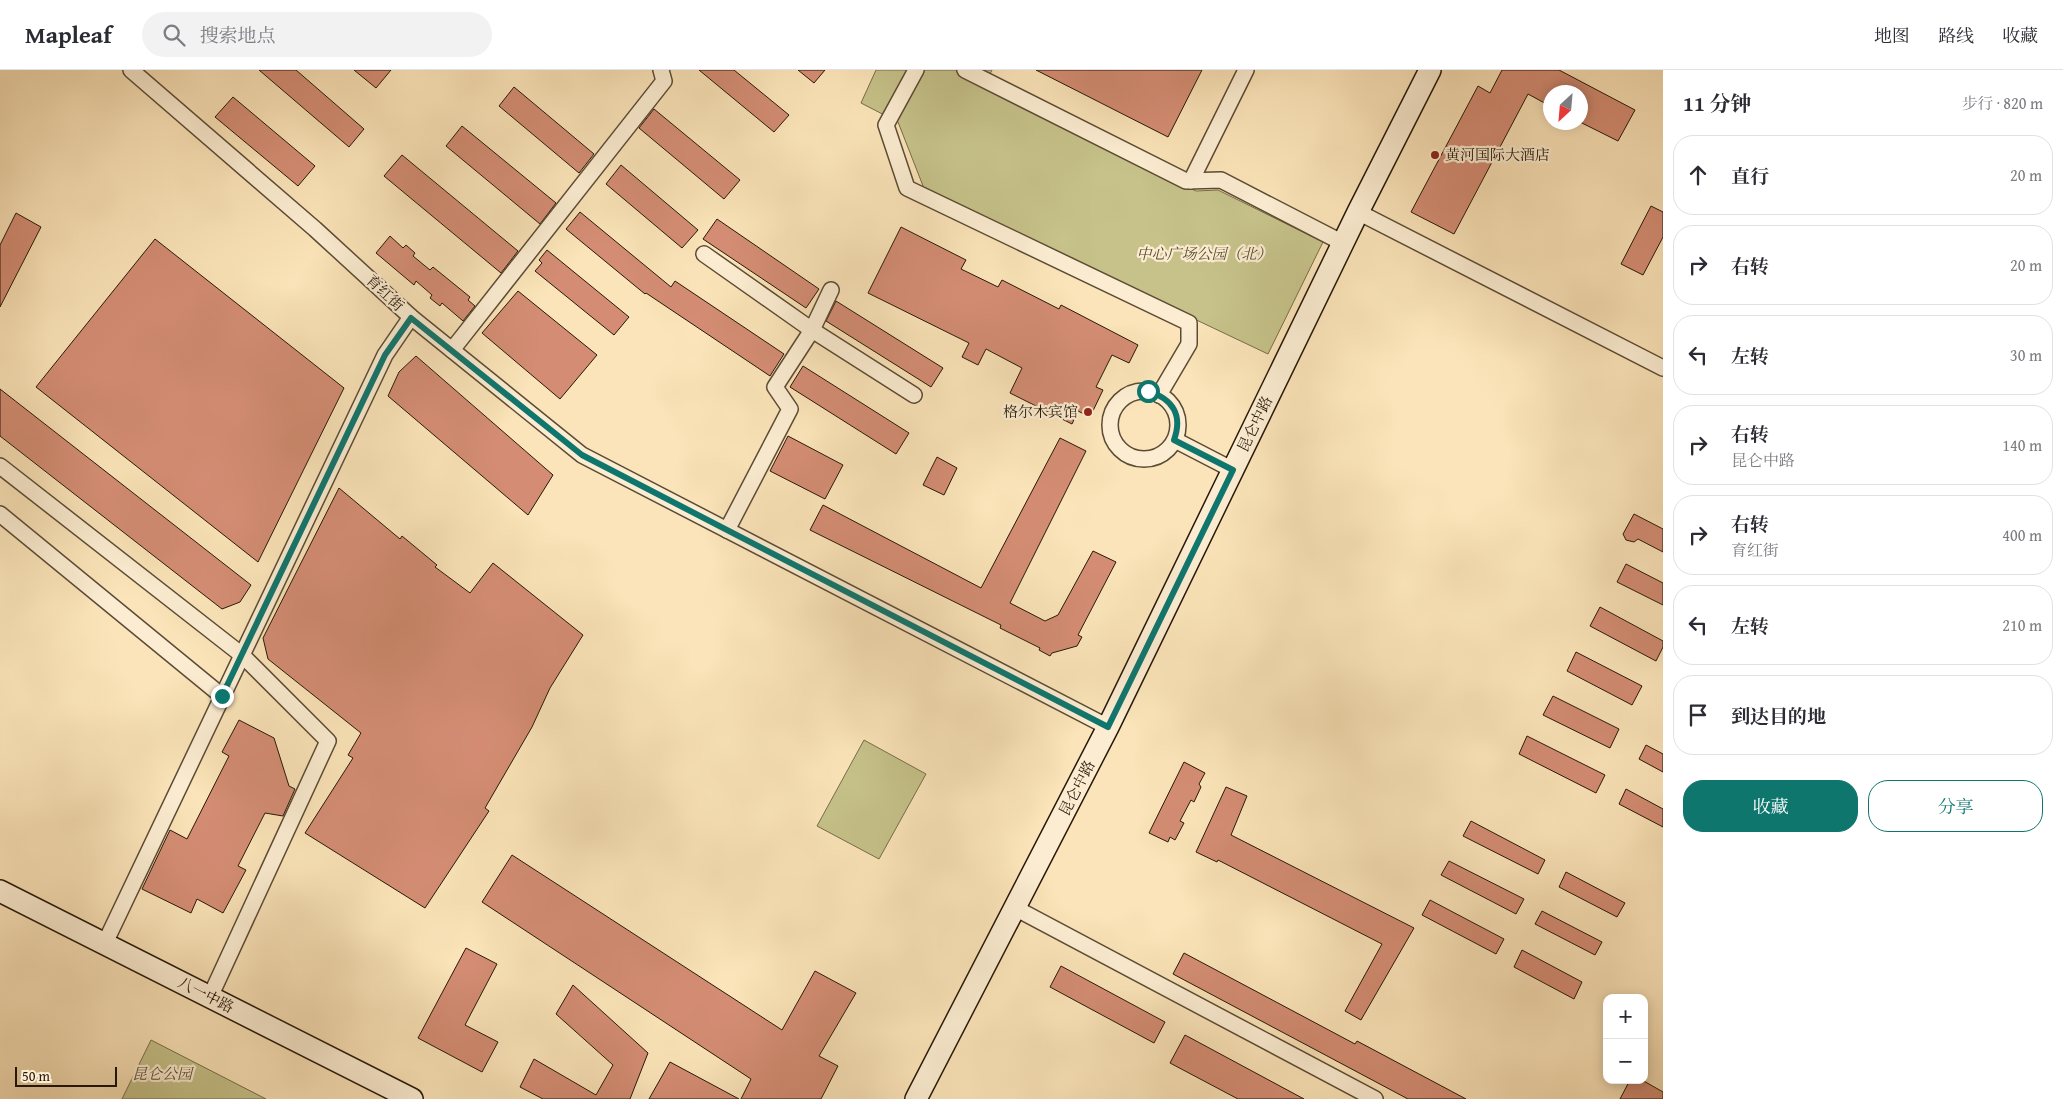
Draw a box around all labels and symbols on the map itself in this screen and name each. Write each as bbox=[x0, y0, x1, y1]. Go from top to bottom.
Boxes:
north arrow bbox=[1543, 85, 1588, 130]
place label: 黄河国际大酒店 bbox=[1445, 144, 1550, 165]
marker: 黄河国际大酒店 bbox=[1429, 149, 1441, 161]
park label: 中心广场公园（北） bbox=[1136, 243, 1272, 264]
street label: 育红街 bbox=[362, 270, 409, 316]
route start bbox=[1137, 380, 1160, 403]
street label: 昆仑中路 bbox=[1232, 392, 1277, 455]
place label: 格尔木宾馆 bbox=[1003, 401, 1078, 422]
marker: 格尔木宾馆 bbox=[1082, 406, 1094, 418]
route end bbox=[211, 685, 234, 708]
street label: 昆仑中路 bbox=[1054, 756, 1100, 819]
street label: 八一中路 bbox=[175, 972, 238, 1018]
park label: 昆仑公园 bbox=[132, 1063, 194, 1084]
scale bar bbox=[15, 1064, 118, 1087]

